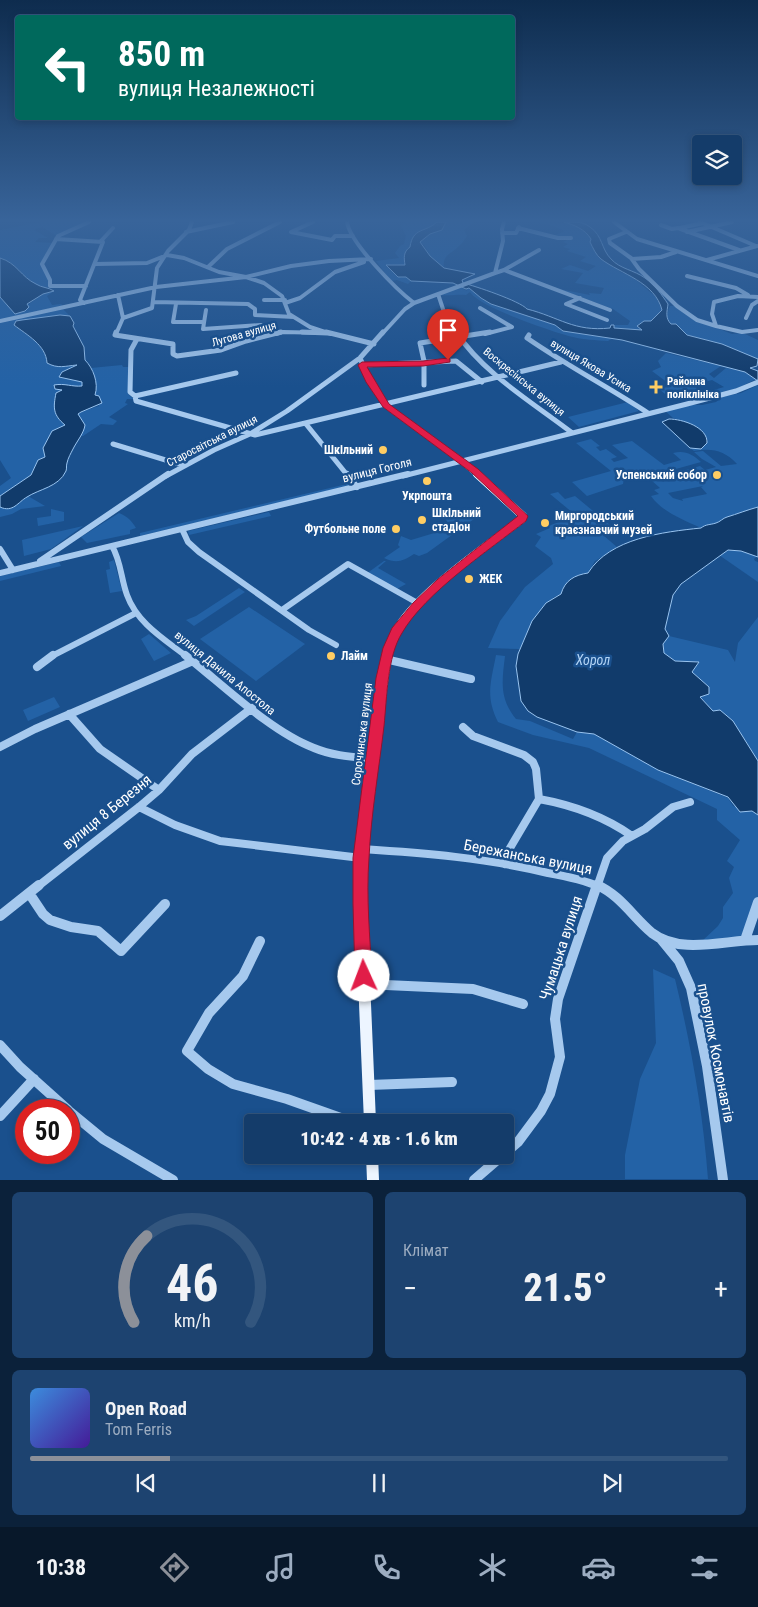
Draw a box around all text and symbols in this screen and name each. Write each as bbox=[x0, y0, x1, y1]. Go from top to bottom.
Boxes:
text: 850 m bbox=[118, 34, 205, 75]
icon: left bbox=[35, 35, 100, 100]
text: вулиця Незалежності bbox=[118, 76, 315, 101]
map controls bbox=[692, 135, 742, 185]
button: layers bbox=[692, 135, 742, 185]
pin bbox=[427, 309, 469, 360]
icon: arrive bbox=[434, 316, 462, 344]
street label: Лугова вулиця bbox=[210, 319, 278, 349]
street label: вулиця Якова Усика bbox=[548, 337, 634, 395]
street label: Воскресінська вулиця bbox=[481, 345, 567, 419]
place label: Районна поліклініка bbox=[667, 375, 719, 401]
marker: Районна поліклініка bbox=[649, 380, 663, 394]
street label: Старосвітська вулиця bbox=[164, 412, 260, 470]
place label: Шкільний bbox=[324, 443, 373, 457]
marker: Шкільний bbox=[377, 444, 389, 456]
street label: вулиця Гоголя bbox=[341, 455, 413, 485]
place label: Успенський собор bbox=[616, 468, 707, 482]
marker: Успенський собор bbox=[711, 469, 723, 481]
marker: Укрпошта bbox=[421, 475, 433, 487]
place label: Укрпошта bbox=[402, 489, 452, 503]
place label: Шкільний стадіон bbox=[432, 506, 481, 534]
place label: Миргородський краєзнавчий музей bbox=[555, 509, 652, 537]
marker: Шкільний стадіон bbox=[416, 514, 428, 526]
marker: Миргородський краєзнавчий музей bbox=[539, 517, 551, 529]
place label: Футбольне поле bbox=[305, 522, 386, 536]
marker: Футбольне поле bbox=[390, 523, 402, 535]
place label: ЖЕК bbox=[479, 572, 502, 586]
marker: ЖЕК bbox=[463, 573, 475, 585]
street label: вулиця Данила Апостола bbox=[172, 628, 278, 718]
place label: Лайм bbox=[341, 649, 368, 663]
marker: Лайм bbox=[325, 650, 337, 662]
water label: Хорол bbox=[575, 652, 610, 668]
street label: Сорочинська вулиця bbox=[349, 682, 375, 786]
street label: вулиця 8 Березня bbox=[59, 771, 155, 853]
street label: Бережанська вулиця bbox=[462, 836, 594, 878]
street label: Чумацька вулиця bbox=[536, 893, 586, 1003]
position arrow bbox=[337, 949, 389, 1001]
street label: провулок Космонавтів bbox=[694, 982, 738, 1124]
speed limit sign: 50 bbox=[15, 1099, 80, 1164]
text: 10:42 · 4 хв · 1.6 km bbox=[300, 1127, 458, 1150]
text: Клімат bbox=[403, 1241, 448, 1260]
text: 46 bbox=[166, 1253, 219, 1314]
text: 21.5° bbox=[523, 1266, 608, 1310]
text: − bbox=[403, 1272, 417, 1305]
text: + bbox=[714, 1272, 728, 1305]
text: km/h bbox=[174, 1310, 211, 1331]
text: Open Road bbox=[105, 1397, 187, 1420]
text: Tom Ferris bbox=[105, 1420, 172, 1439]
icon: previous bbox=[132, 1469, 160, 1497]
icon: pause bbox=[365, 1469, 393, 1497]
icon: next bbox=[598, 1469, 626, 1497]
icon: directions bbox=[157, 1550, 192, 1585]
icon: music bbox=[263, 1550, 298, 1585]
icon: phone bbox=[369, 1550, 404, 1585]
icon: climate bbox=[475, 1550, 510, 1585]
icon: car bbox=[581, 1550, 616, 1585]
icon: filters bbox=[687, 1550, 722, 1585]
text: 10:38 bbox=[36, 1555, 86, 1580]

